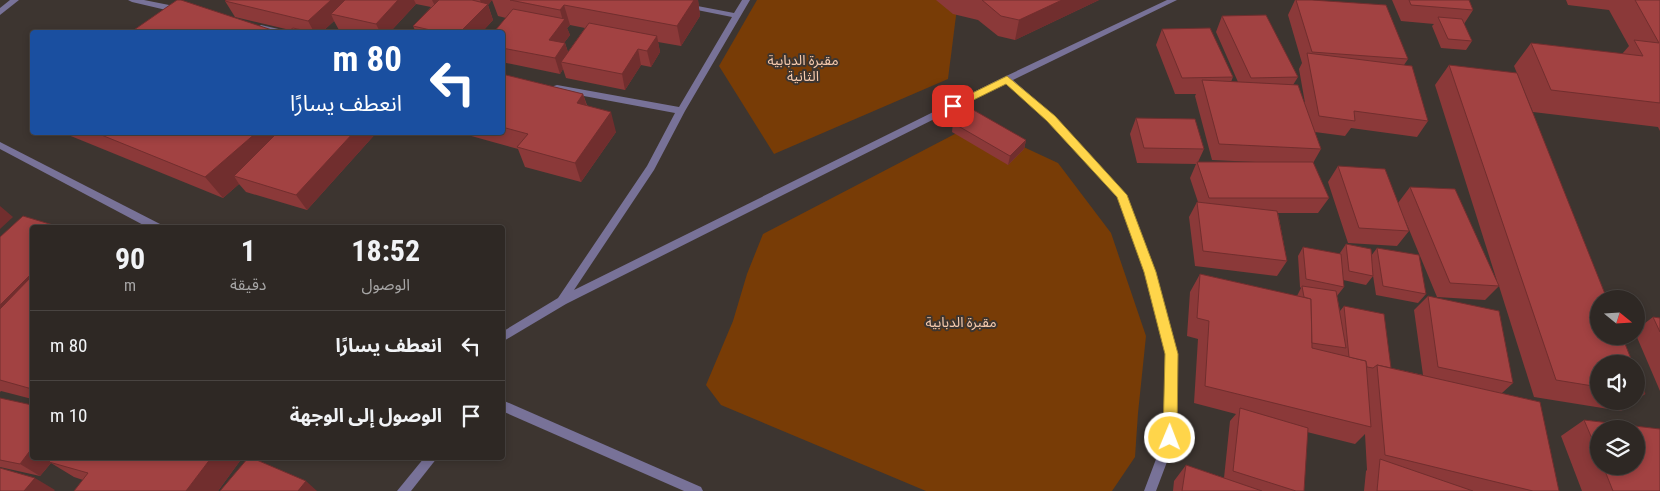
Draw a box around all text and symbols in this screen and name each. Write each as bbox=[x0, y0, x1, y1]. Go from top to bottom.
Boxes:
text: 80 m bbox=[333, 39, 402, 80]
icon: left bbox=[420, 50, 485, 115]
park label: مقبرة الدبابية الثانية bbox=[767, 52, 839, 84]
pin bbox=[932, 85, 974, 127]
text: انعطف يسارًا bbox=[290, 91, 402, 116]
icon: arrive bbox=[939, 92, 967, 120]
text: 1 bbox=[241, 233, 256, 268]
text: 18:52 bbox=[351, 233, 420, 268]
text: 90 bbox=[115, 241, 145, 276]
text: دقيقة bbox=[230, 275, 266, 294]
text: الوصول bbox=[361, 275, 410, 294]
text: m bbox=[124, 276, 136, 295]
north arrow bbox=[1590, 290, 1645, 345]
map controls bbox=[1590, 290, 1645, 475]
park label: مقبرة الدبابية bbox=[925, 314, 997, 331]
icon: left bbox=[457, 332, 485, 360]
text: 80 m bbox=[50, 334, 87, 357]
text: انعطف يسارًا bbox=[336, 334, 442, 357]
button: sound bbox=[1590, 355, 1645, 410]
icon: arrive bbox=[457, 402, 485, 430]
text: 10 m bbox=[50, 404, 87, 427]
text: الوصول إلى الوجهة bbox=[290, 404, 442, 427]
position arrow bbox=[1143, 411, 1195, 463]
button: layers bbox=[1590, 420, 1645, 475]

